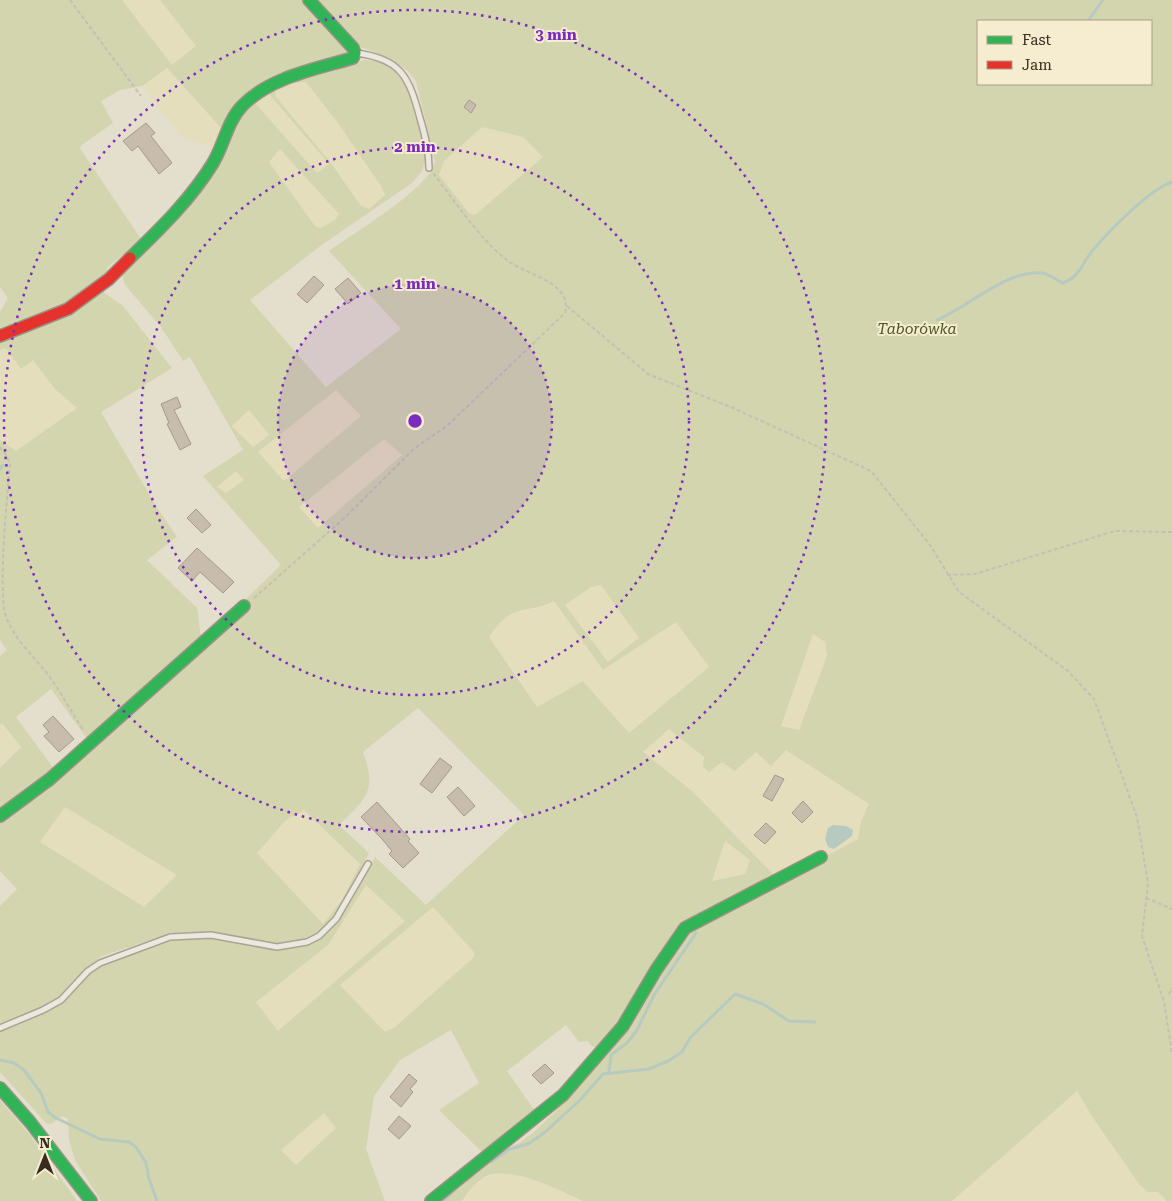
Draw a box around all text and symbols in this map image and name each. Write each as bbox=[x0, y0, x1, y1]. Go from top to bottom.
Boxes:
legend bbox=[977, 20, 1152, 85]
text: 3 min bbox=[535, 26, 577, 44]
text: Fast bbox=[1022, 31, 1052, 49]
text: Jam bbox=[1022, 56, 1052, 74]
text: 2 min bbox=[394, 138, 436, 156]
text: 1 min bbox=[394, 275, 436, 293]
park label: Taborówka bbox=[877, 320, 957, 338]
centre of rings bbox=[406, 412, 424, 430]
north arrow bbox=[20, 1131, 70, 1181]
text: N bbox=[40, 1135, 51, 1151]

